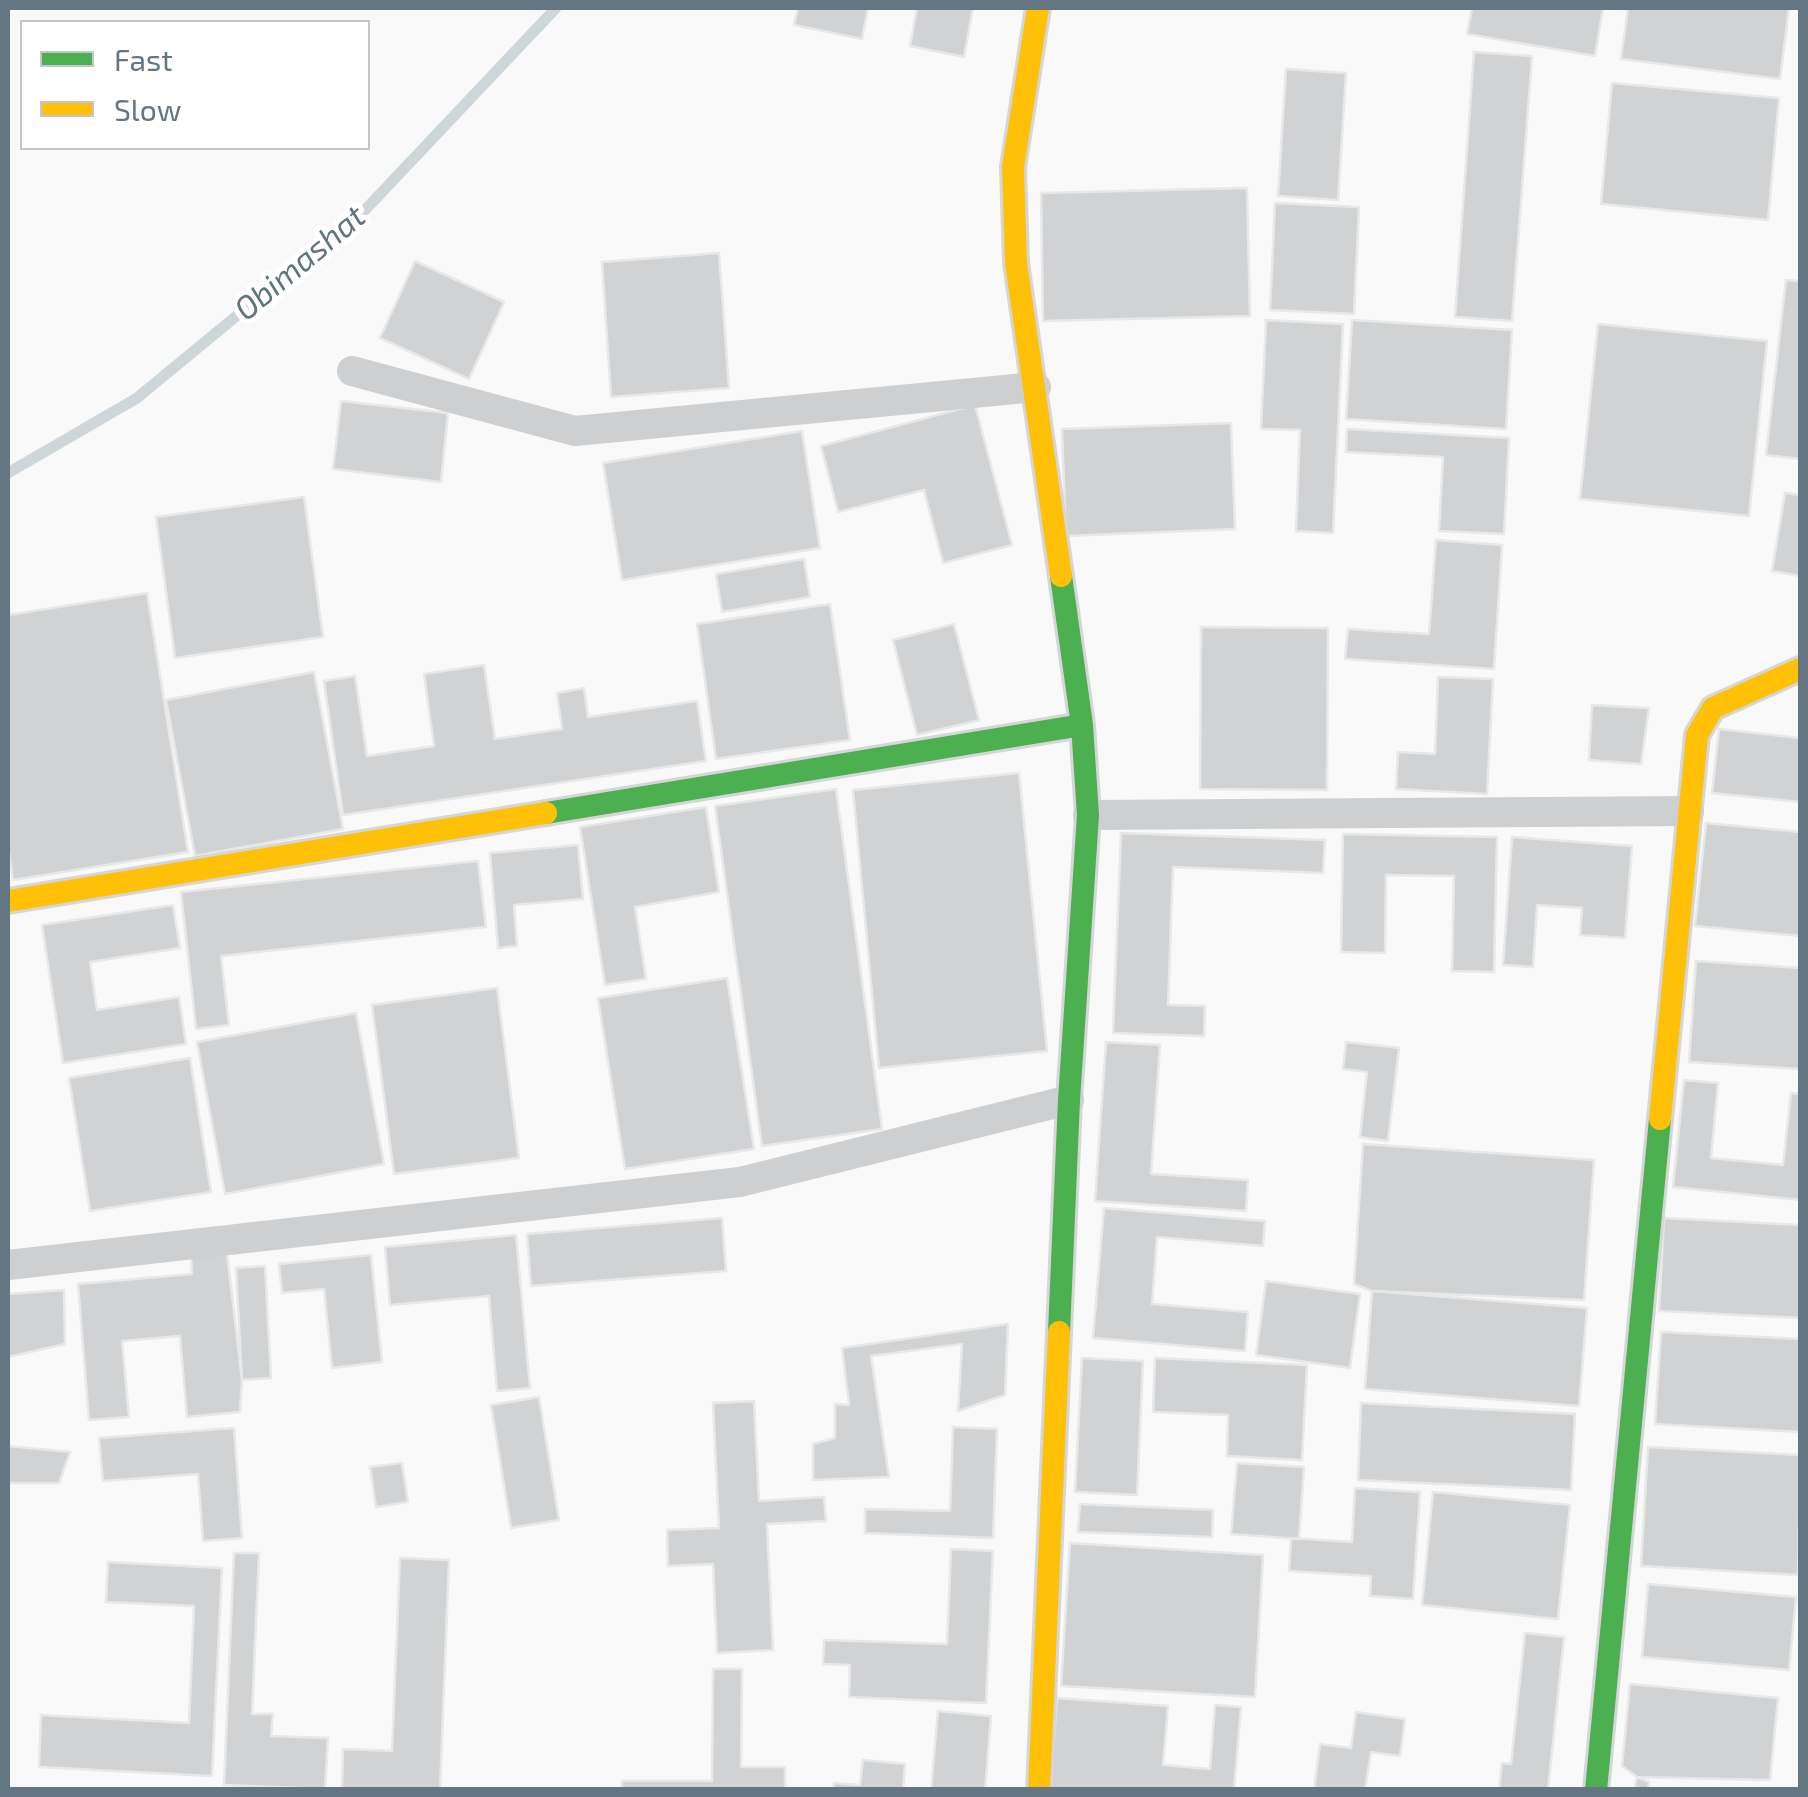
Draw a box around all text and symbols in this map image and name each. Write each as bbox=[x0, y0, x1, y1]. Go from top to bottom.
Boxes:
legend bbox=[20, 20, 370, 150]
text: Fast bbox=[114, 41, 173, 77]
text: Slow bbox=[114, 91, 181, 127]
water label: Obimashat bbox=[227, 197, 373, 329]

